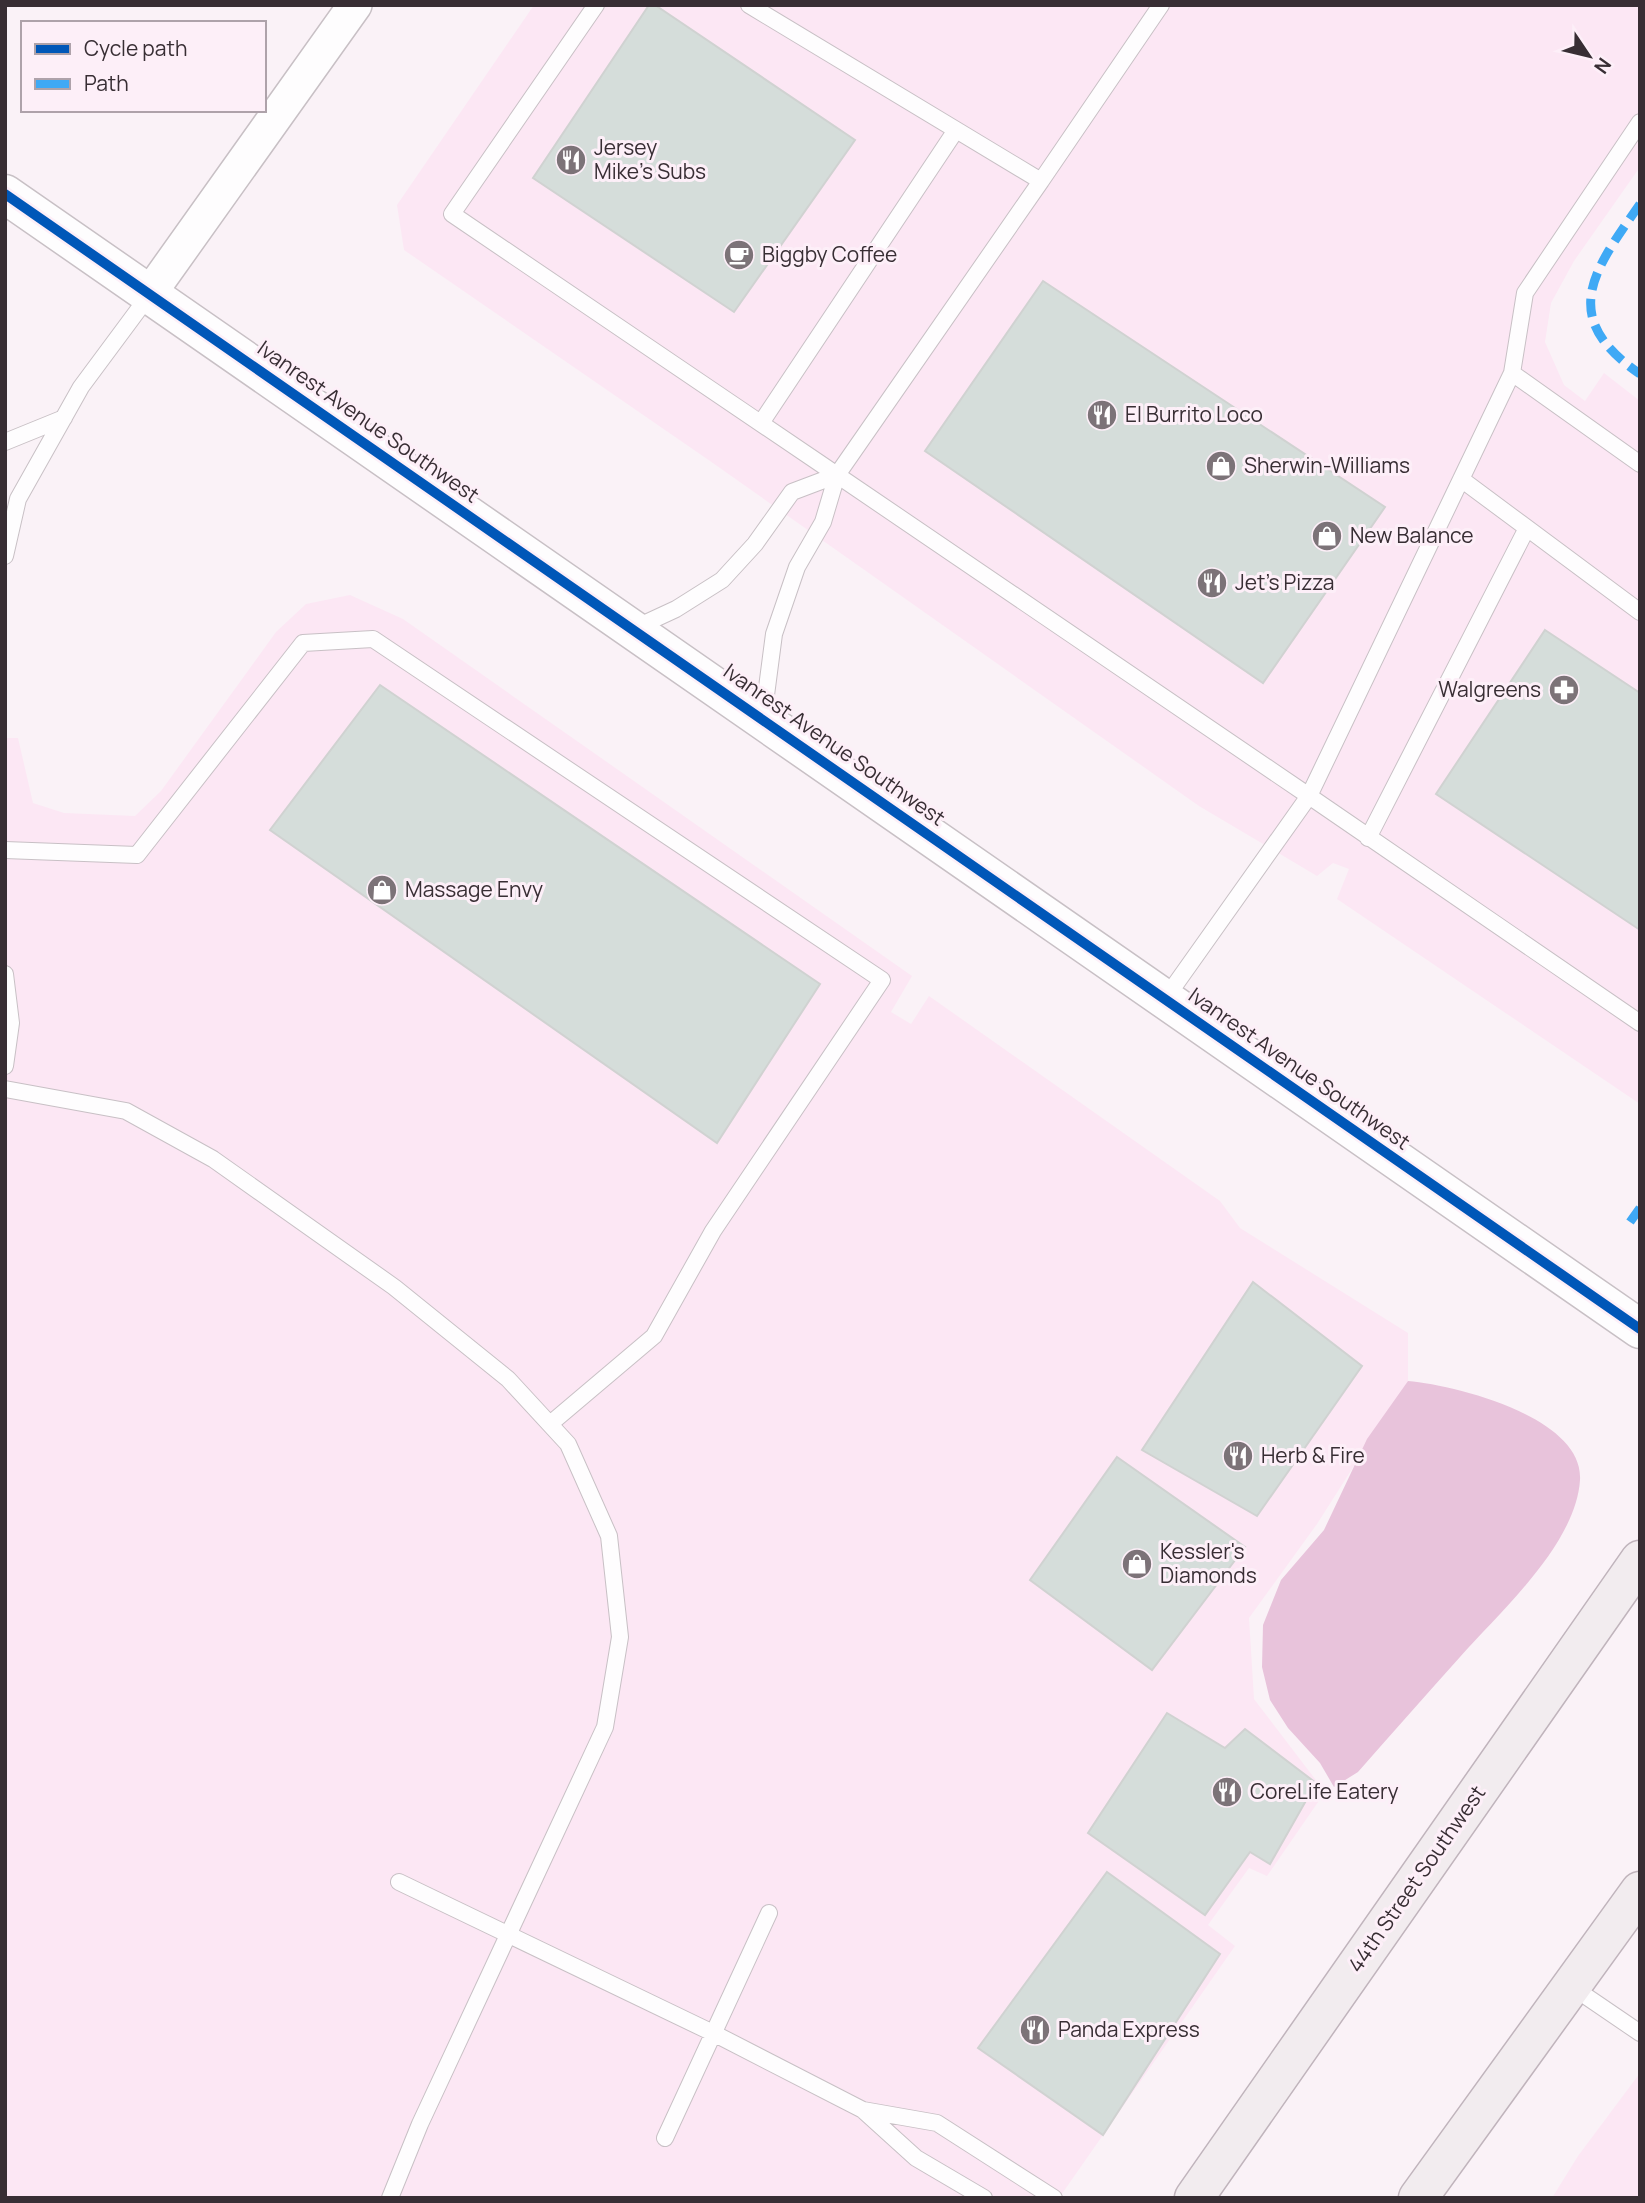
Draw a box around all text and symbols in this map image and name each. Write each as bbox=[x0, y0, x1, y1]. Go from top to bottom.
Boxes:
legend bbox=[21, 21, 266, 112]
north arrow bbox=[1554, 21, 1624, 91]
text: Cycle path bbox=[84, 34, 187, 62]
text: N bbox=[1588, 53, 1617, 79]
text: Path bbox=[84, 69, 129, 97]
place label: Jersey Mike's Subs bbox=[594, 133, 706, 185]
restaurant icon: Jersey Mike's Subs bbox=[554, 143, 588, 177]
cafe icon: Biggby Coffee bbox=[722, 238, 756, 272]
place label: Biggby Coffee bbox=[762, 240, 897, 268]
street label: Ivanrest Avenue Southwest bbox=[252, 334, 485, 509]
restaurant icon: El Burrito Loco bbox=[1085, 398, 1119, 432]
place label: El Burrito Loco bbox=[1125, 400, 1263, 428]
shop icon: Sherwin-Williams bbox=[1204, 449, 1238, 483]
place label: Sherwin-Williams bbox=[1244, 451, 1410, 479]
shop icon: New Balance bbox=[1310, 519, 1344, 553]
place label: New Balance bbox=[1350, 521, 1474, 549]
restaurant icon: Jet's Pizza bbox=[1195, 566, 1229, 600]
place label: Jet's Pizza bbox=[1235, 568, 1334, 596]
street label: Ivanrest Avenue Southwest bbox=[718, 657, 951, 832]
pharmacy icon: Walgreens bbox=[1547, 673, 1581, 707]
place label: Walgreens bbox=[1438, 675, 1541, 703]
shop icon: Massage Envy bbox=[365, 873, 399, 907]
place label: Massage Envy bbox=[405, 875, 543, 903]
street label: Ivanrest Avenue Southwest bbox=[1183, 981, 1416, 1156]
restaurant icon: Herb & Fire bbox=[1221, 1439, 1255, 1473]
place label: Herb & Fire bbox=[1261, 1441, 1365, 1469]
place label: Kessler's Diamonds bbox=[1160, 1537, 1257, 1589]
shop icon: Kessler's Diamonds bbox=[1120, 1547, 1154, 1581]
restaurant icon: CoreLife Eatery bbox=[1210, 1775, 1244, 1809]
place label: CoreLife Eatery bbox=[1250, 1777, 1399, 1805]
street label: 44th Street Southwest bbox=[1341, 1779, 1491, 1977]
restaurant icon: Panda Express bbox=[1018, 2013, 1052, 2047]
place label: Panda Express bbox=[1058, 2015, 1200, 2043]

